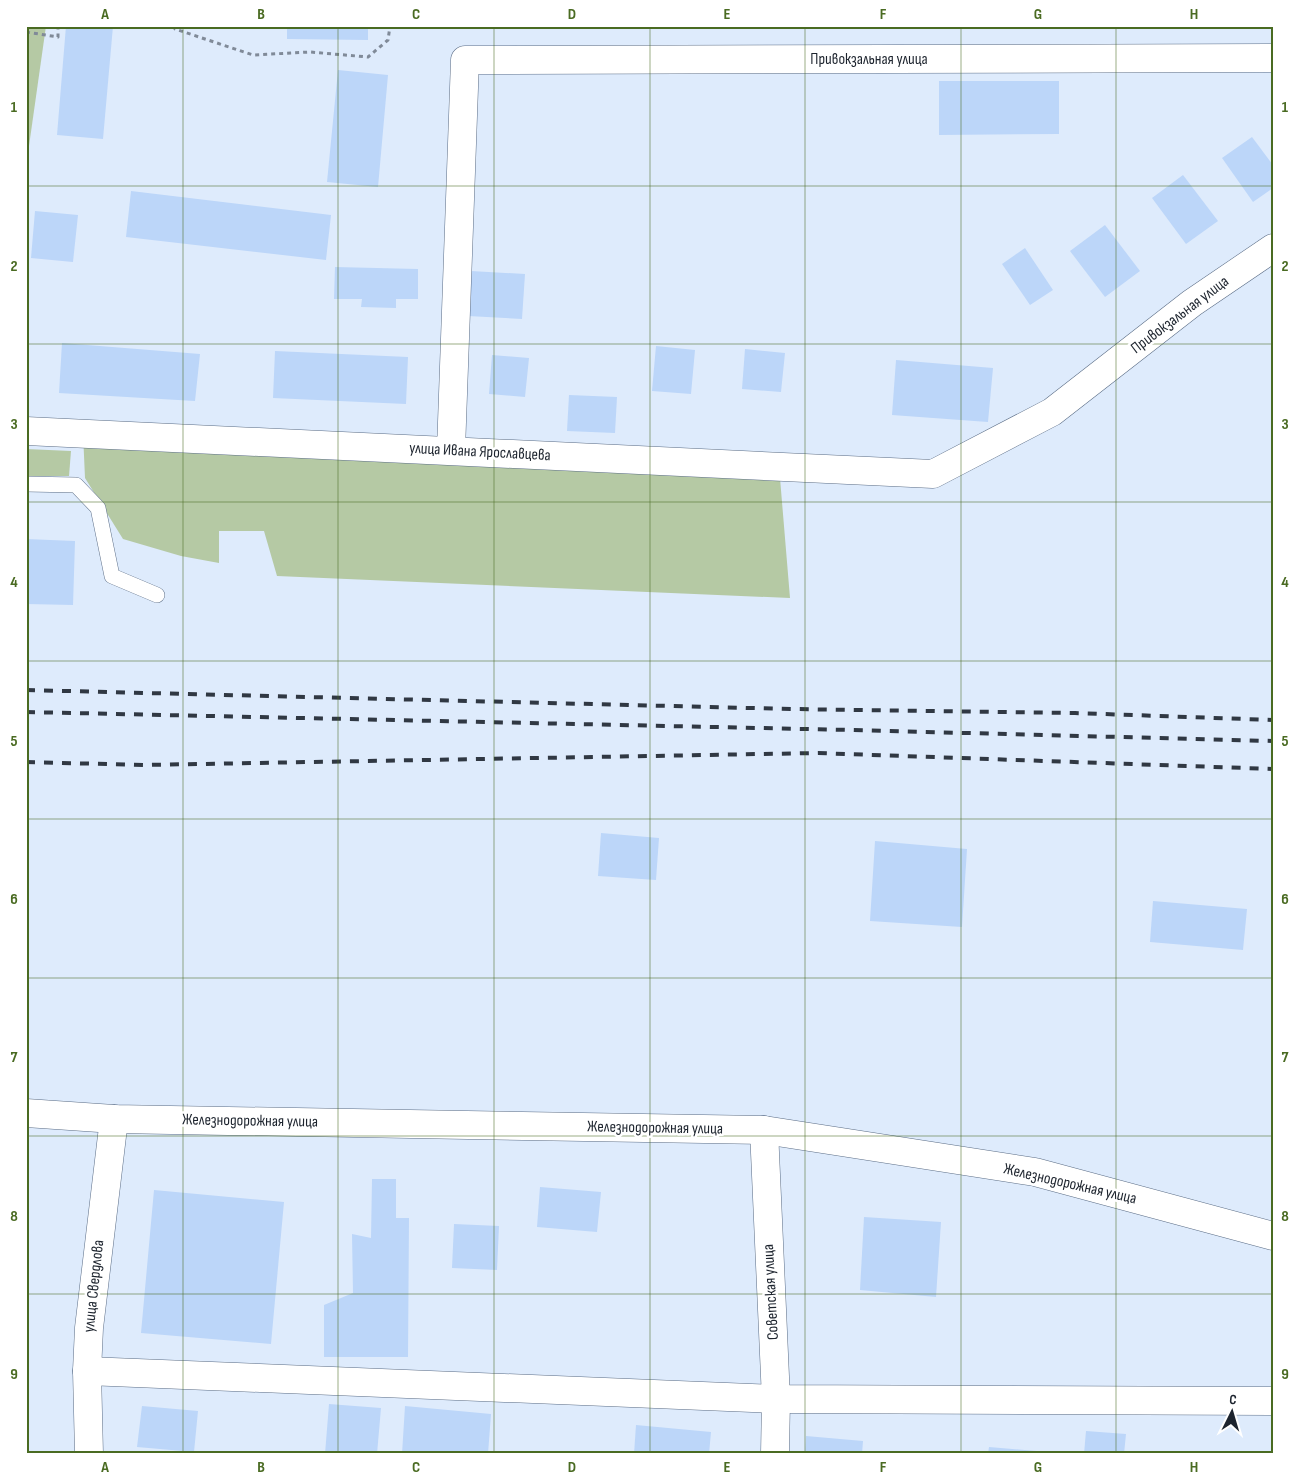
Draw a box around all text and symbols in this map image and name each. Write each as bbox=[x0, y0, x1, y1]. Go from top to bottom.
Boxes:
text: A bbox=[100, 5, 109, 24]
text: B bbox=[257, 5, 265, 24]
text: C bbox=[412, 5, 420, 24]
text: D bbox=[568, 5, 576, 24]
text: E bbox=[724, 5, 731, 24]
text: F bbox=[880, 5, 887, 24]
text: G bbox=[1034, 5, 1042, 24]
text: H bbox=[1190, 5, 1198, 24]
street label: Привокзальная улица bbox=[810, 50, 928, 69]
text: 1 bbox=[11, 98, 18, 117]
text: 1 bbox=[1282, 98, 1289, 117]
text: 2 bbox=[10, 257, 18, 276]
text: 2 bbox=[1281, 257, 1289, 276]
street label: Привокзальная улица bbox=[1127, 272, 1233, 358]
text: 3 bbox=[10, 415, 18, 434]
text: 3 bbox=[1281, 415, 1289, 434]
street label: улица Ивана Ярославцева bbox=[409, 439, 551, 465]
text: 4 bbox=[10, 573, 18, 592]
text: 4 bbox=[1281, 573, 1289, 592]
text: 5 bbox=[10, 732, 18, 751]
text: 5 bbox=[1281, 732, 1289, 751]
text: 6 bbox=[10, 890, 18, 909]
text: 6 bbox=[1281, 890, 1289, 909]
text: 7 bbox=[11, 1048, 18, 1067]
text: 7 bbox=[1282, 1048, 1289, 1067]
street label: Железнодорожная улица bbox=[182, 1110, 318, 1132]
street label: Железнодорожная улица bbox=[587, 1117, 723, 1139]
street label: Железнодорожная улица bbox=[1002, 1159, 1138, 1209]
text: 8 bbox=[10, 1207, 18, 1226]
text: 8 bbox=[1281, 1207, 1289, 1226]
street label: улица Свердлова bbox=[80, 1239, 108, 1333]
street label: Советская улица bbox=[759, 1243, 783, 1341]
text: 9 bbox=[10, 1365, 18, 1384]
text: 9 bbox=[1281, 1365, 1289, 1384]
north arrow bbox=[1206, 1388, 1256, 1438]
text: С bbox=[1229, 1391, 1237, 1408]
text: A bbox=[100, 1458, 109, 1477]
text: B bbox=[257, 1458, 265, 1477]
text: C bbox=[412, 1458, 420, 1477]
text: D bbox=[568, 1458, 576, 1477]
text: E bbox=[724, 1458, 731, 1477]
text: F bbox=[880, 1458, 887, 1477]
text: G bbox=[1034, 1458, 1042, 1477]
text: H bbox=[1190, 1458, 1198, 1477]

